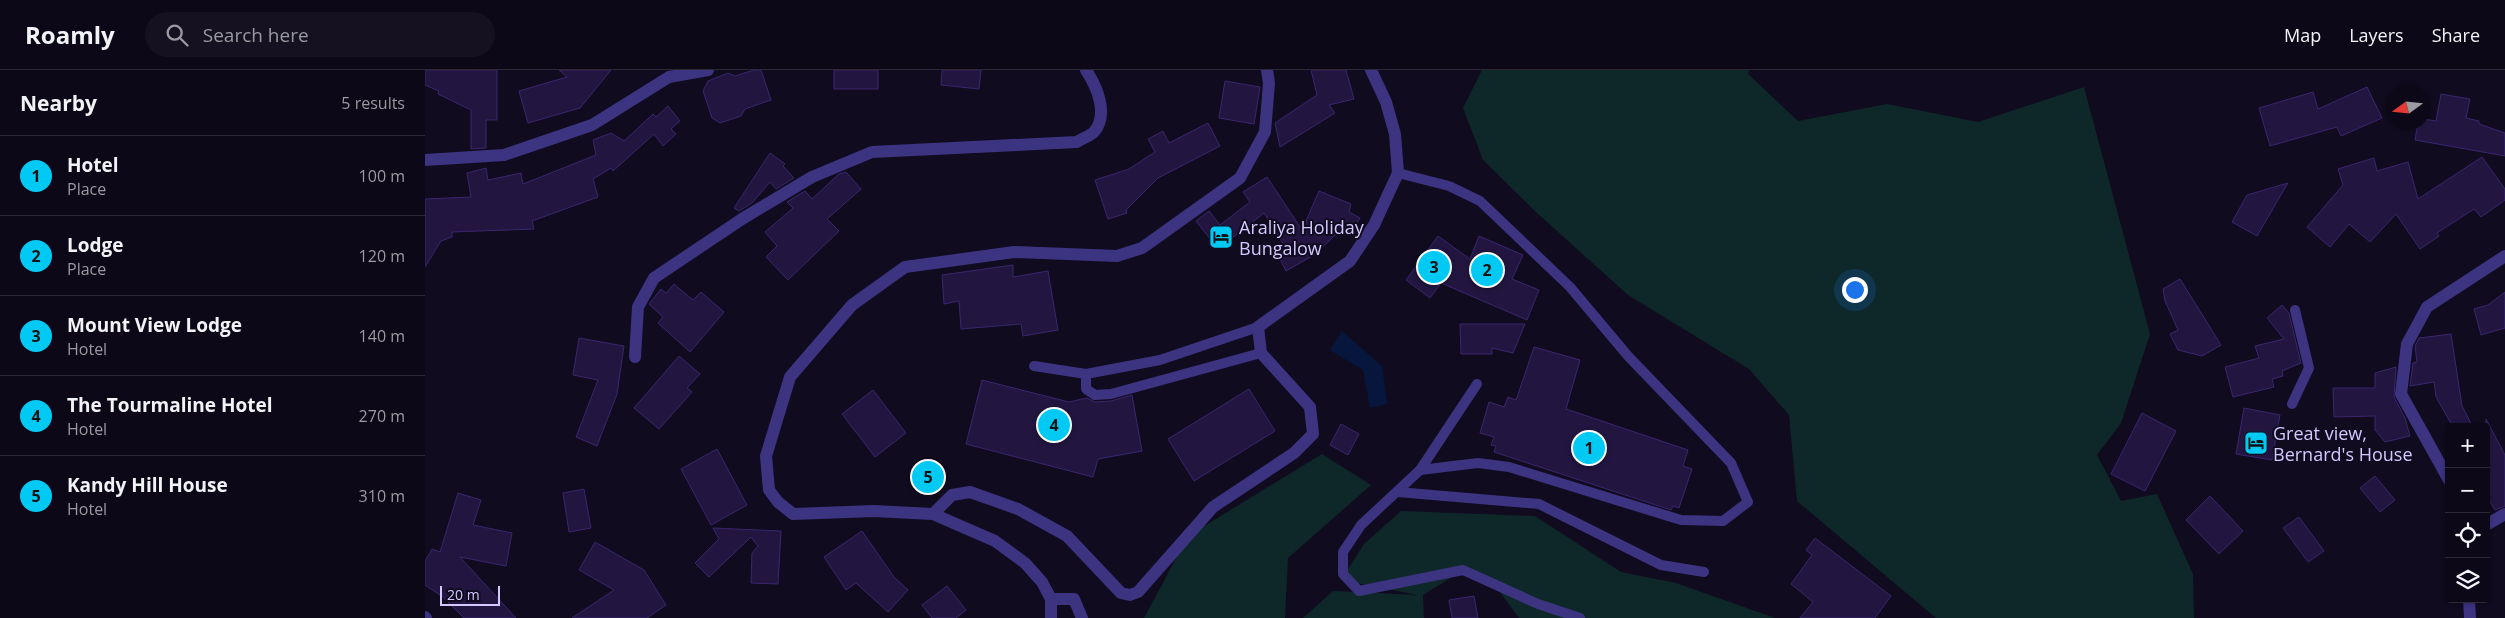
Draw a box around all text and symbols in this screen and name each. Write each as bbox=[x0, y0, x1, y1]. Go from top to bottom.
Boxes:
search box bbox=[145, 12, 495, 57]
text: Roamly bbox=[25, 18, 115, 51]
icon: search bbox=[163, 21, 191, 49]
text: Search here bbox=[203, 22, 309, 48]
text: Map bbox=[2284, 23, 2321, 47]
text: Layers bbox=[2349, 23, 2404, 47]
text: Share bbox=[2432, 23, 2480, 47]
north arrow bbox=[2385, 85, 2430, 130]
text: Nearby bbox=[20, 89, 97, 117]
text: 5 results bbox=[341, 92, 405, 114]
text: Hotel bbox=[67, 152, 119, 178]
text: 1 bbox=[31, 165, 41, 187]
text: 100 m bbox=[359, 165, 405, 187]
text: Place bbox=[67, 178, 106, 200]
place label: Araliya Holiday Bungalow bbox=[1239, 215, 1365, 260]
hotel icon: Araliya Holiday Bungalow bbox=[1208, 224, 1234, 250]
text: Lodge bbox=[67, 232, 123, 258]
text: 2 bbox=[31, 245, 41, 267]
text: 120 m bbox=[359, 245, 405, 267]
pin: 3 bbox=[1418, 248, 1450, 286]
pin: 2 bbox=[1471, 251, 1503, 289]
text: Place bbox=[67, 258, 106, 280]
your location bbox=[1842, 277, 1868, 303]
text: Mount View Lodge bbox=[67, 312, 242, 338]
text: 3 bbox=[31, 325, 41, 347]
text: 140 m bbox=[359, 325, 405, 347]
text: Hotel bbox=[67, 338, 107, 360]
text: The Tourmaline Hotel bbox=[67, 392, 272, 418]
text: 4 bbox=[31, 405, 41, 427]
text: 270 m bbox=[359, 405, 405, 427]
pin: 4 bbox=[1038, 406, 1070, 444]
text: Hotel bbox=[67, 418, 107, 440]
place label: Great view, Bernard's House bbox=[2273, 421, 2413, 466]
map controls bbox=[2445, 423, 2490, 603]
button: + bbox=[2445, 423, 2490, 468]
pin: 1 bbox=[1573, 429, 1605, 467]
hotel icon: Great view, Bernard's House bbox=[2243, 430, 2269, 456]
pin: 5 bbox=[912, 458, 944, 496]
button: − bbox=[2445, 468, 2490, 513]
text: Kandy Hill House bbox=[67, 472, 228, 498]
text: 5 bbox=[31, 485, 41, 507]
text: 310 m bbox=[359, 485, 405, 507]
text: Hotel bbox=[67, 498, 107, 520]
button: locate bbox=[2445, 513, 2490, 558]
button: layers bbox=[2445, 558, 2490, 603]
scale bar bbox=[440, 583, 500, 606]
text: 20 m bbox=[447, 585, 480, 604]

